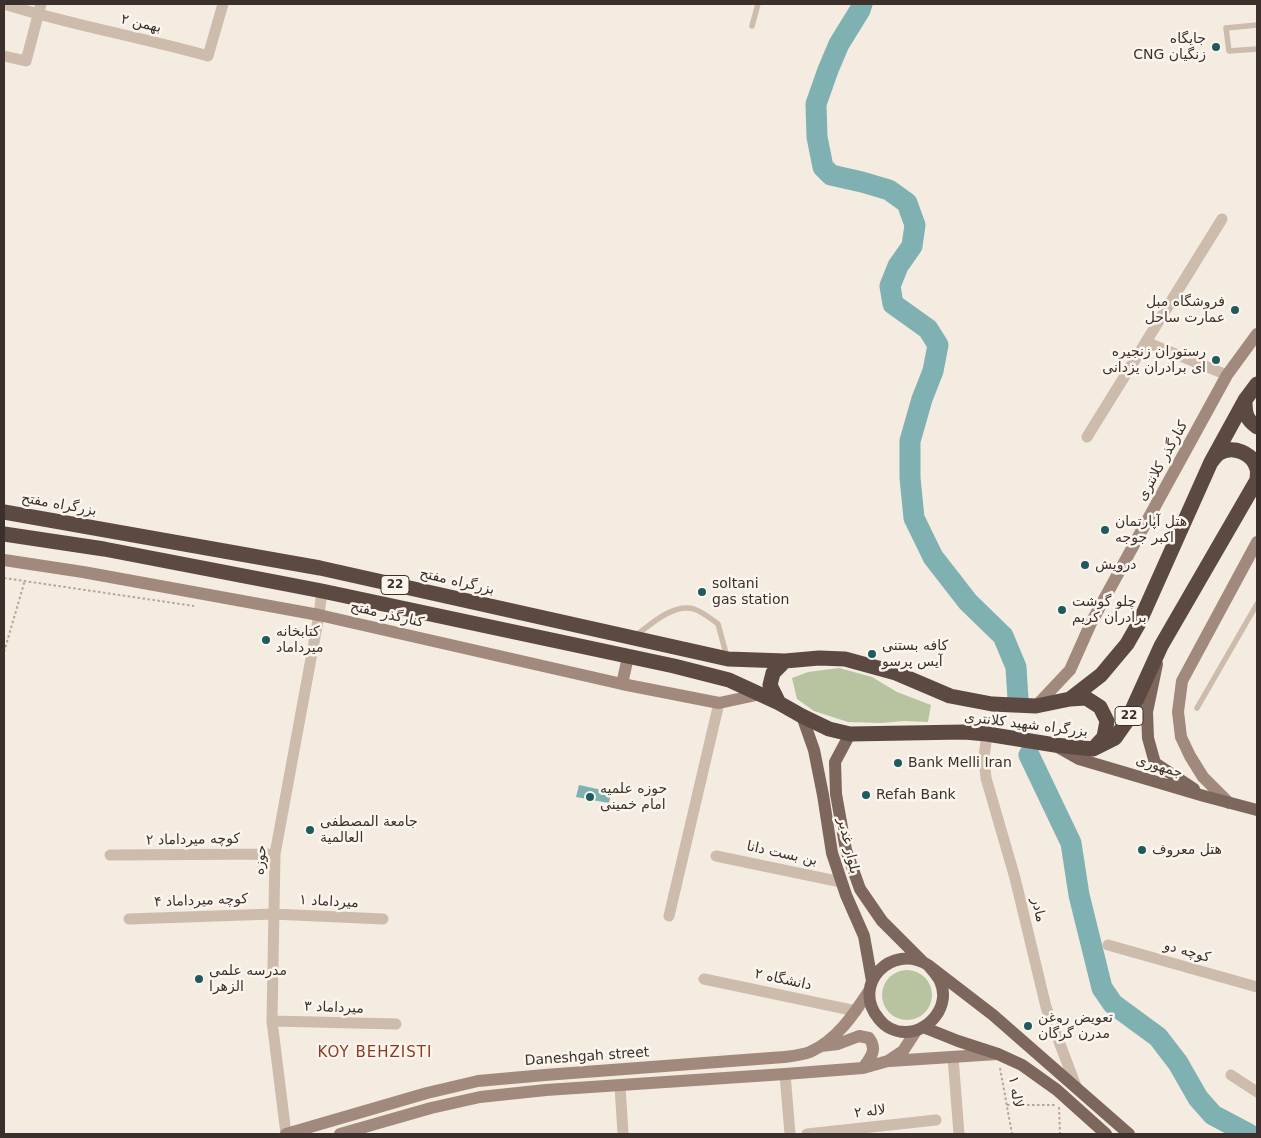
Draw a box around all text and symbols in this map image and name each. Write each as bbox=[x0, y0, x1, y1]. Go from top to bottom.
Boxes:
street label: بهمن ۲ bbox=[119, 11, 163, 37]
place label: جایگاه CNG زنگیان bbox=[1133, 31, 1206, 64]
marker: جایگاه CNG زنگیان bbox=[1210, 41, 1222, 53]
place label: فروشگاه مبل عمارت ساحل bbox=[1145, 294, 1225, 326]
marker: فروشگاه مبل عمارت ساحل bbox=[1229, 304, 1241, 316]
place label: رستوران زنجیره ای برادران یزدانی bbox=[1102, 344, 1206, 377]
marker: رستوران زنجیره ای برادران یزدانی bbox=[1210, 354, 1222, 366]
street label: کنارگذر کلانتری bbox=[1134, 418, 1192, 504]
street label: بزرگراه مفتح bbox=[20, 490, 98, 520]
place label: هتل آپارتمان اکبر جوجه bbox=[1115, 514, 1187, 546]
marker: هتل آپارتمان اکبر جوجه bbox=[1099, 524, 1111, 536]
place label: درویش bbox=[1095, 557, 1137, 573]
marker: درویش bbox=[1079, 559, 1091, 571]
street label: بزرگراه مفتح bbox=[418, 565, 496, 599]
road number: 22 bbox=[381, 576, 409, 594]
place label: soltani gas station bbox=[712, 576, 789, 608]
marker: soltani gas station bbox=[696, 586, 708, 598]
place label: چلو گوشت برادران کریم bbox=[1072, 594, 1147, 626]
street label: کنارگذر مفتح bbox=[349, 598, 425, 632]
marker: چلو گوشت برادران کریم bbox=[1056, 604, 1068, 616]
place label: کتابخانه میرداماد bbox=[276, 624, 324, 656]
marker: کتابخانه میرداماد bbox=[260, 634, 272, 646]
place label: کافه بستنی آیس پرسو bbox=[882, 638, 948, 670]
marker: کافه بستنی آیس پرسو bbox=[866, 648, 878, 660]
road number: 22 bbox=[1115, 706, 1143, 726]
street label: بزرگراه شهید کلانتری bbox=[963, 709, 1089, 741]
street label: جمهوری bbox=[1134, 752, 1184, 782]
place label: Bank Melli Iran bbox=[908, 755, 1012, 771]
marker: Bank Melli Iran bbox=[892, 757, 904, 769]
place label: حوزه علمیه امام خمینی bbox=[600, 781, 667, 814]
place label: Refah Bank bbox=[876, 787, 956, 803]
marker: Refah Bank bbox=[860, 789, 872, 801]
marker: حوزه علمیه امام خمینی bbox=[584, 791, 596, 803]
place label: جامعة المصطفی العالمیة bbox=[320, 814, 418, 846]
street label: بلوار غدیر bbox=[833, 816, 863, 876]
marker: جامعة المصطفی العالمیة bbox=[304, 824, 316, 836]
street label: کوچه میرداماد ۲ bbox=[146, 831, 240, 849]
street label: بن بست دانا bbox=[745, 838, 819, 870]
place label: هتل معروف bbox=[1152, 842, 1222, 858]
street label: حوزه bbox=[251, 844, 271, 876]
marker: هتل معروف bbox=[1136, 844, 1148, 856]
street label: کوچه میرداماد ۴ bbox=[154, 891, 248, 911]
street label: ۱ میرداماد bbox=[299, 892, 359, 912]
street label: مادر bbox=[1027, 896, 1049, 924]
street label: کوچه دو bbox=[1162, 937, 1212, 967]
place label: مدرسه علمی الزهرا bbox=[209, 963, 287, 996]
street label: دانشگاه ۲ bbox=[753, 966, 813, 994]
marker: مدرسه علمی الزهرا bbox=[193, 973, 205, 985]
street label: ۳ میرداماد bbox=[304, 999, 364, 1017]
place label: تعویض روغن مدرن گرگان bbox=[1038, 1010, 1113, 1042]
marker: تعویض روغن مدرن گرگان bbox=[1022, 1020, 1034, 1032]
district label: KOY BEHZISTI bbox=[316, 1044, 434, 1062]
street label: Daneshgah street bbox=[524, 1044, 650, 1070]
street label: ۱ لاله bbox=[1004, 1075, 1026, 1109]
street label: ۲ لاله bbox=[853, 1102, 887, 1122]

